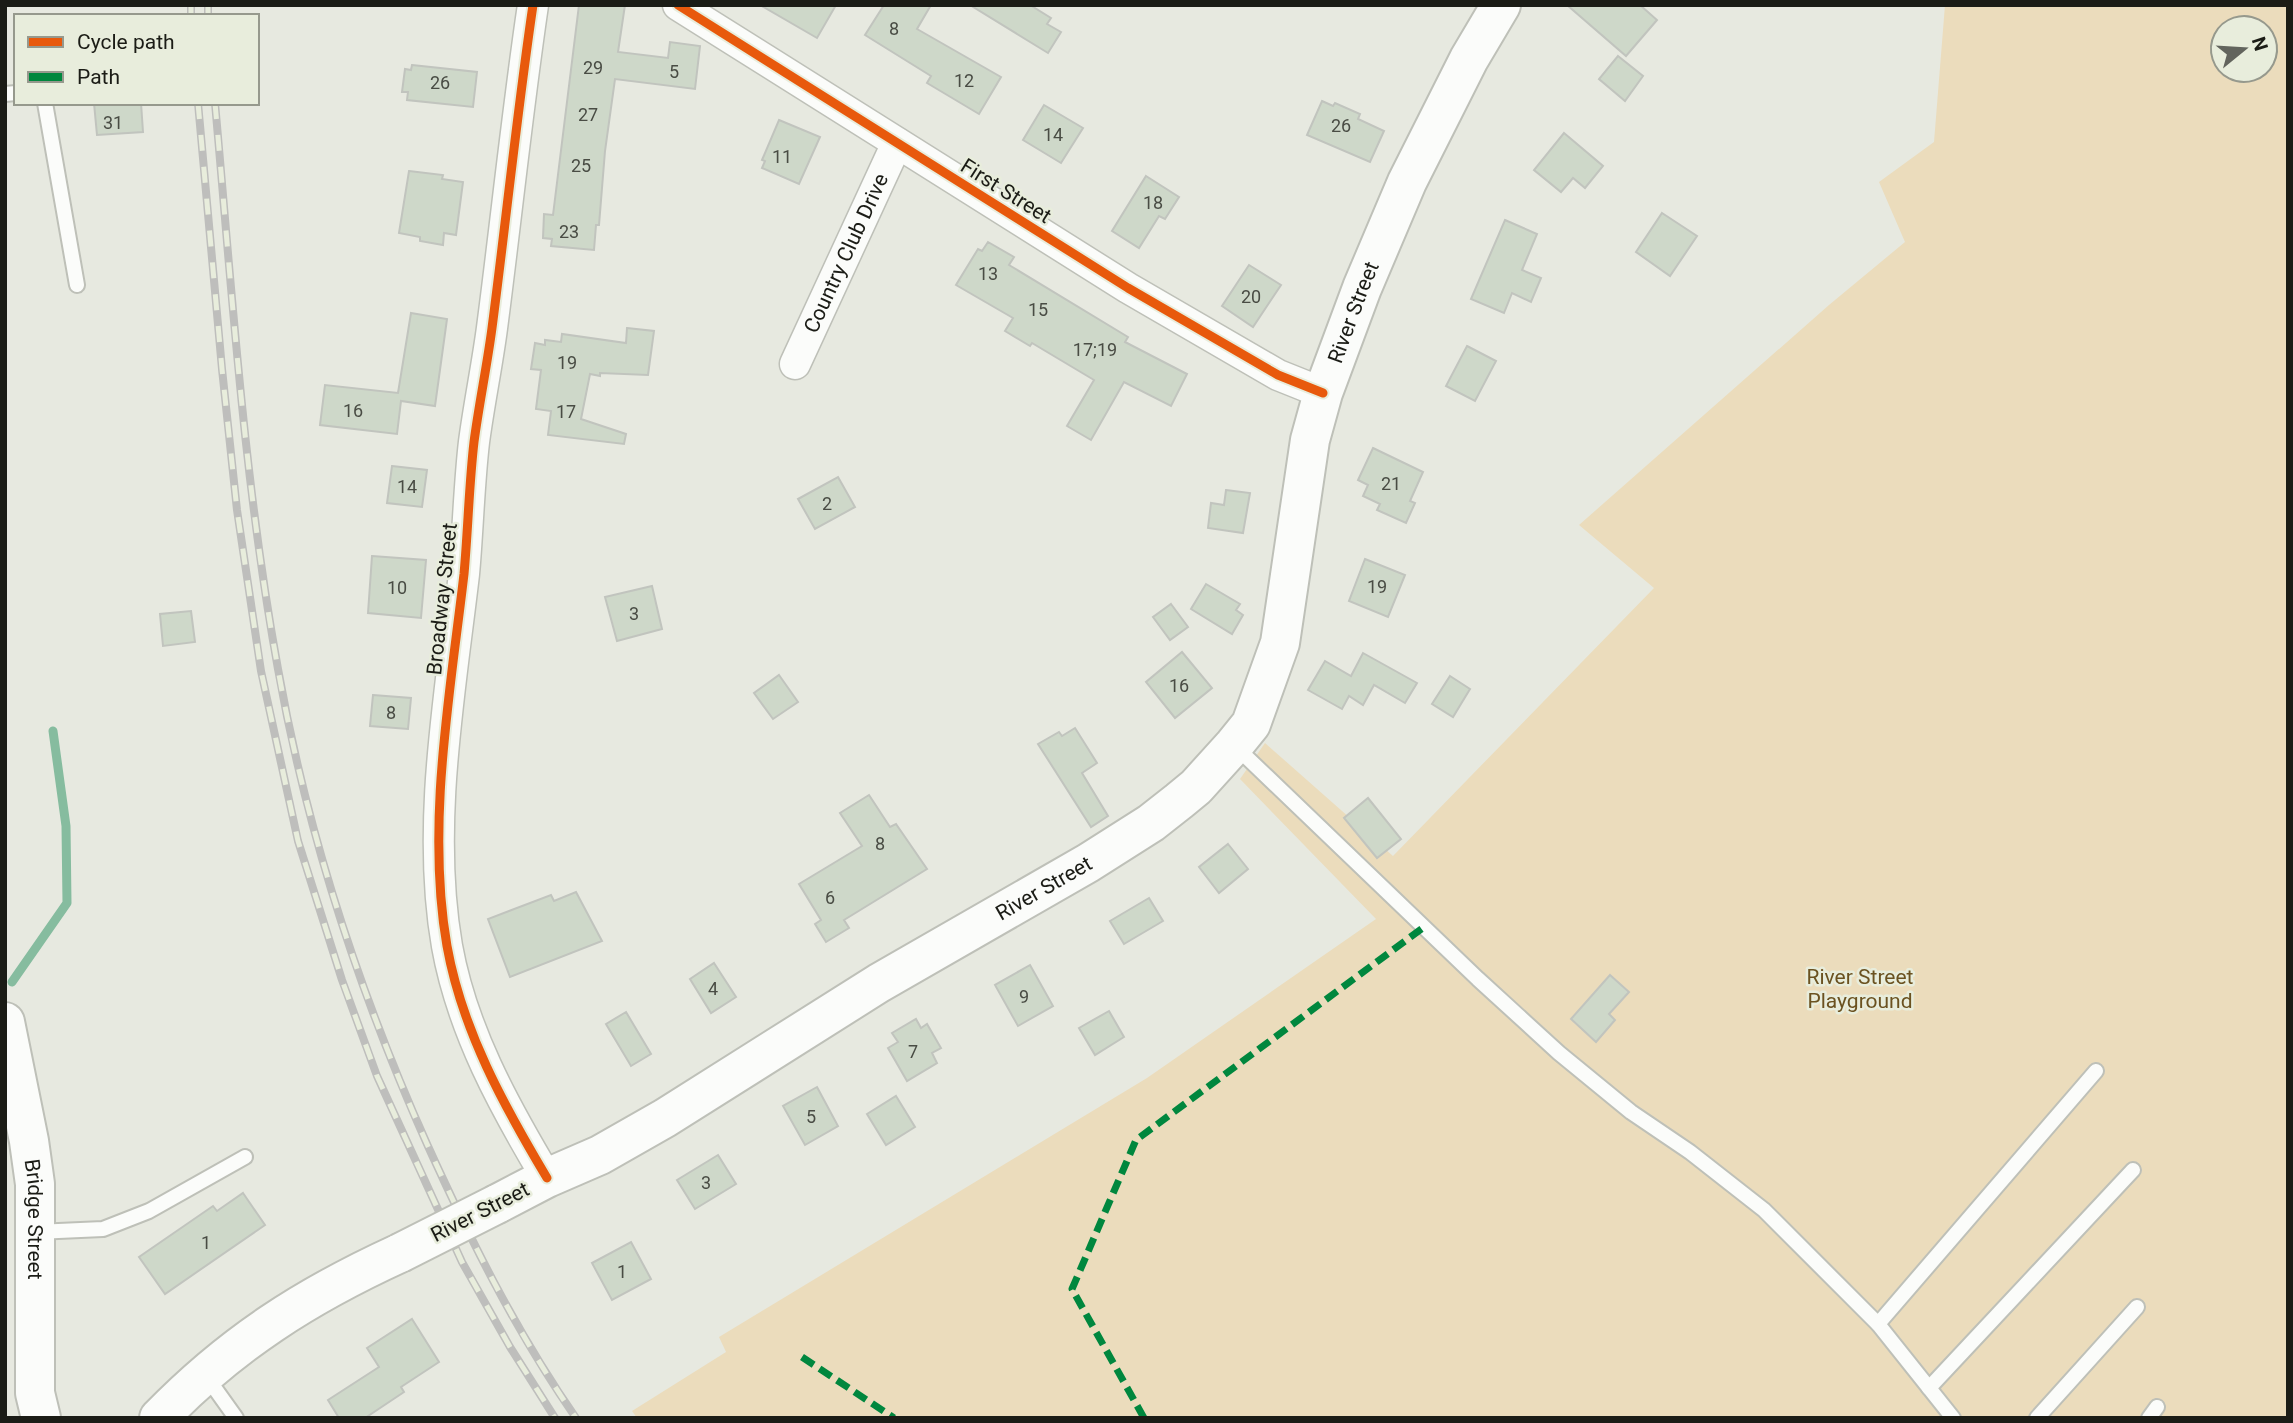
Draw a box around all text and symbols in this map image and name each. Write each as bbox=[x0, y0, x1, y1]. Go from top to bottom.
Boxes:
legend bbox=[14, 14, 259, 105]
north arrow bbox=[2209, 14, 2279, 84]
house number: 8 bbox=[889, 18, 899, 39]
text: Cycle path bbox=[77, 30, 175, 54]
text: N bbox=[2247, 34, 2273, 54]
house number: 29 bbox=[583, 57, 603, 78]
house number: 5 bbox=[669, 61, 679, 82]
text: Path bbox=[77, 65, 120, 89]
house number: 12 bbox=[954, 70, 974, 91]
house number: 26 bbox=[430, 72, 450, 93]
house number: 27 bbox=[578, 104, 598, 125]
house number: 31 bbox=[103, 112, 123, 133]
house number: 26 bbox=[1331, 115, 1351, 136]
house number: 14 bbox=[1043, 124, 1063, 145]
house number: 11 bbox=[772, 146, 792, 167]
street label: First Street bbox=[956, 154, 1056, 228]
house number: 25 bbox=[571, 155, 591, 176]
street label: Country Club Drive bbox=[799, 170, 893, 337]
house number: 18 bbox=[1143, 192, 1163, 213]
house number: 23 bbox=[559, 221, 579, 242]
street label: River Street bbox=[1323, 258, 1384, 367]
house number: 13 bbox=[978, 263, 998, 284]
house number: 20 bbox=[1241, 286, 1261, 307]
house number: 15 bbox=[1028, 299, 1048, 320]
house number: 17;19 bbox=[1073, 339, 1117, 360]
house number: 19 bbox=[557, 352, 577, 373]
house number: 16 bbox=[343, 400, 363, 421]
house number: 17 bbox=[556, 401, 576, 422]
house number: 21 bbox=[1381, 473, 1401, 494]
house number: 14 bbox=[397, 476, 417, 497]
house number: 2 bbox=[822, 493, 832, 514]
street label: Broadway Street bbox=[422, 522, 462, 676]
house number: 19 bbox=[1367, 576, 1387, 597]
house number: 10 bbox=[387, 577, 407, 598]
house number: 3 bbox=[629, 603, 639, 624]
house number: 16 bbox=[1169, 675, 1189, 696]
house number: 8 bbox=[386, 702, 396, 723]
house number: 8 bbox=[875, 833, 885, 854]
street label: River Street bbox=[991, 851, 1096, 925]
house number: 6 bbox=[825, 887, 835, 908]
park label: River Street Playground bbox=[1807, 965, 1914, 1013]
house number: 4 bbox=[708, 978, 718, 999]
house number: 9 bbox=[1019, 986, 1029, 1007]
house number: 7 bbox=[908, 1041, 918, 1062]
house number: 5 bbox=[806, 1106, 816, 1127]
street label: Bridge Street bbox=[20, 1157, 47, 1280]
house number: 3 bbox=[701, 1172, 711, 1193]
street label: River Street bbox=[427, 1177, 533, 1247]
house number: 1 bbox=[201, 1232, 211, 1253]
house number: 1 bbox=[617, 1261, 627, 1282]

